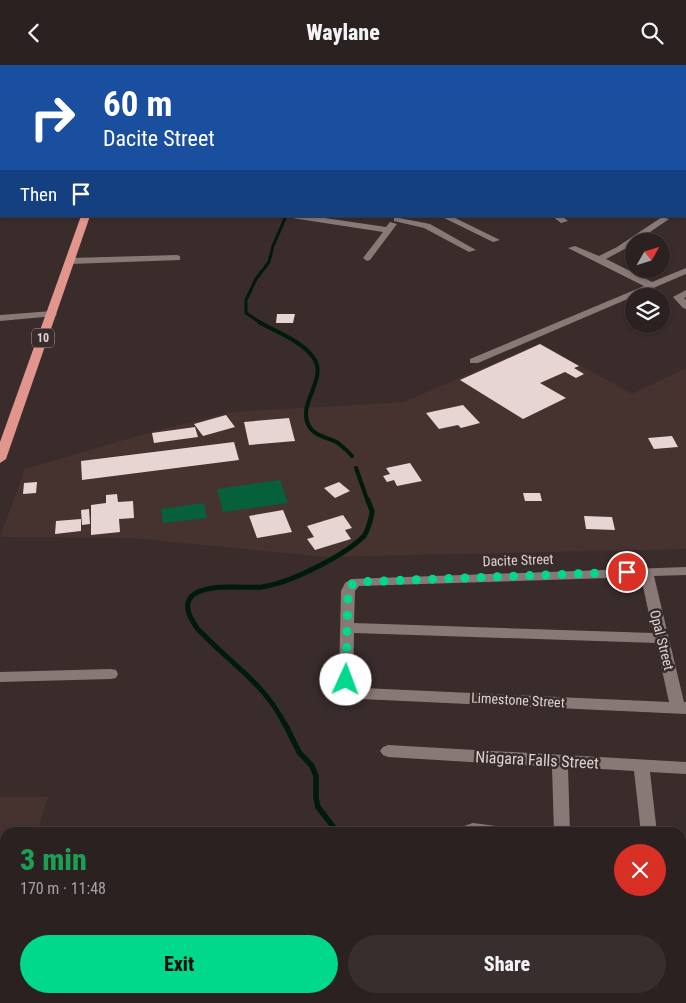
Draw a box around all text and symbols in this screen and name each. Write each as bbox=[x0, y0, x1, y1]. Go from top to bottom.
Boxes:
icon: back bbox=[20, 19, 48, 47]
icon: search bbox=[638, 19, 666, 47]
text: Waylane bbox=[306, 20, 380, 45]
text: 60 m bbox=[103, 84, 172, 125]
icon: right bbox=[20, 85, 85, 150]
text: Dacite Street bbox=[103, 126, 215, 151]
icon: arrive bbox=[67, 180, 95, 208]
text: Then bbox=[20, 183, 57, 206]
north arrow bbox=[625, 233, 670, 277]
map controls bbox=[625, 233, 670, 333]
button: layers bbox=[625, 288, 670, 333]
road number: 10 bbox=[32, 329, 54, 347]
street label: Dacite Street bbox=[482, 551, 554, 569]
pin bbox=[606, 551, 648, 593]
icon: arrive bbox=[613, 558, 641, 586]
street label: Opal Street bbox=[647, 608, 677, 672]
position arrow bbox=[319, 653, 371, 705]
street label: Limestone Street bbox=[471, 690, 565, 710]
street label: Niagara Falls Street bbox=[475, 747, 599, 773]
text: 3 min bbox=[20, 842, 87, 877]
button: close bbox=[614, 844, 666, 896]
text: 170 m · 11:48 bbox=[20, 879, 106, 898]
button: Exit bbox=[20, 935, 338, 993]
button: Share bbox=[348, 935, 666, 993]

